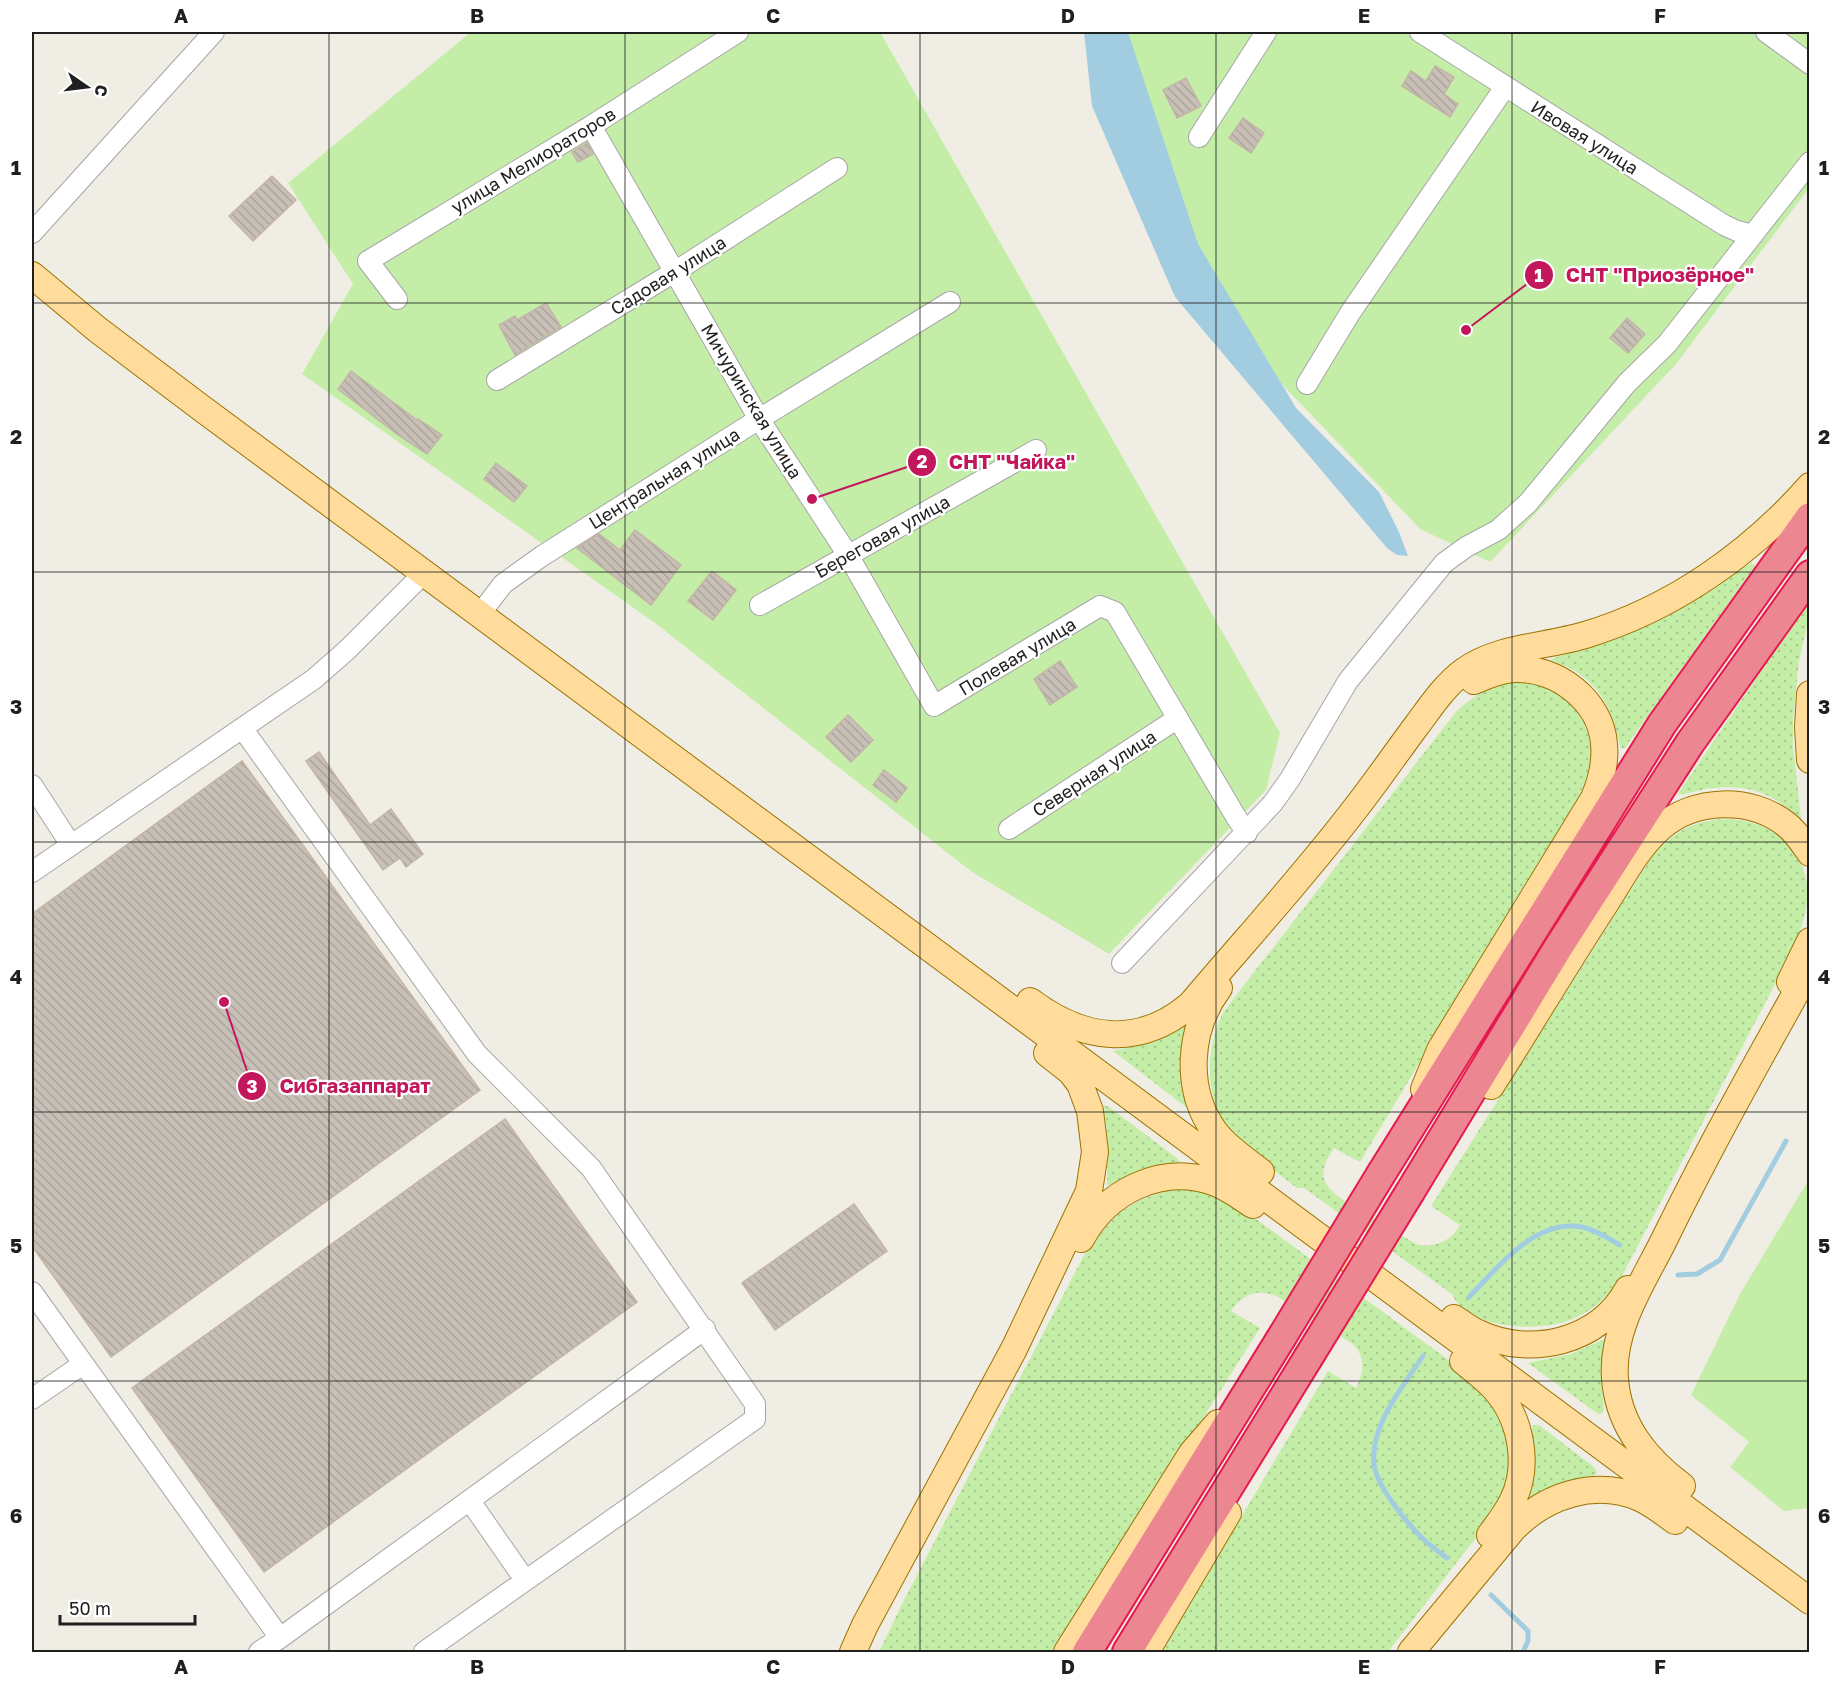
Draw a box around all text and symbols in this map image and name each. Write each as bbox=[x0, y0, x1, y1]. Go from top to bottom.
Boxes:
text: A bbox=[174, 3, 188, 27]
text: B bbox=[470, 3, 484, 27]
text: C bbox=[766, 3, 780, 27]
text: D bbox=[1061, 3, 1075, 27]
text: E bbox=[1358, 3, 1370, 27]
text: F bbox=[1654, 3, 1666, 27]
north arrow bbox=[57, 57, 117, 117]
text: С bbox=[90, 83, 113, 99]
street label: Ивовая улица bbox=[1527, 95, 1643, 179]
street label: улица Мелиораторов bbox=[447, 102, 619, 218]
text: 1 bbox=[11, 155, 21, 179]
text: 1 bbox=[1819, 155, 1829, 179]
street label: Садовая улица bbox=[606, 231, 730, 319]
callout: СНТ "Приозёрное" bbox=[1524, 256, 1766, 294]
text: СНТ "Приозёрное" bbox=[1566, 262, 1754, 286]
text: 1 bbox=[1534, 264, 1544, 286]
street label: Мичуринская улица bbox=[697, 319, 807, 483]
street label: Центральная улица bbox=[585, 423, 743, 533]
text: 2 bbox=[10, 424, 22, 448]
text: 2 bbox=[1818, 424, 1830, 448]
callout: СНТ "Чайка" bbox=[907, 443, 1087, 481]
text: СНТ "Чайка" bbox=[949, 449, 1075, 473]
text: 2 bbox=[917, 450, 928, 472]
street label: Береговая улица bbox=[811, 490, 953, 582]
street label: Полевая улица bbox=[954, 612, 1080, 700]
text: 3 bbox=[10, 694, 22, 718]
text: 3 bbox=[1818, 694, 1830, 718]
street label: Северная улица bbox=[1028, 725, 1160, 821]
text: 4 bbox=[10, 964, 22, 988]
text: 4 bbox=[1818, 964, 1830, 988]
callout: Сибгазаппарат bbox=[237, 1067, 442, 1105]
text: Сибгазаппарат bbox=[279, 1073, 431, 1097]
text: 3 bbox=[247, 1075, 258, 1097]
text: 5 bbox=[10, 1233, 22, 1257]
text: 5 bbox=[1818, 1233, 1830, 1257]
text: 6 bbox=[10, 1503, 22, 1527]
text: 6 bbox=[1818, 1503, 1830, 1527]
scale bar bbox=[60, 1588, 195, 1626]
text: 50 m bbox=[69, 1597, 111, 1619]
text: A bbox=[174, 1654, 188, 1678]
text: B bbox=[470, 1654, 484, 1678]
text: C bbox=[766, 1654, 780, 1678]
text: D bbox=[1061, 1654, 1075, 1678]
text: E bbox=[1358, 1654, 1370, 1678]
text: F bbox=[1654, 1654, 1666, 1678]

